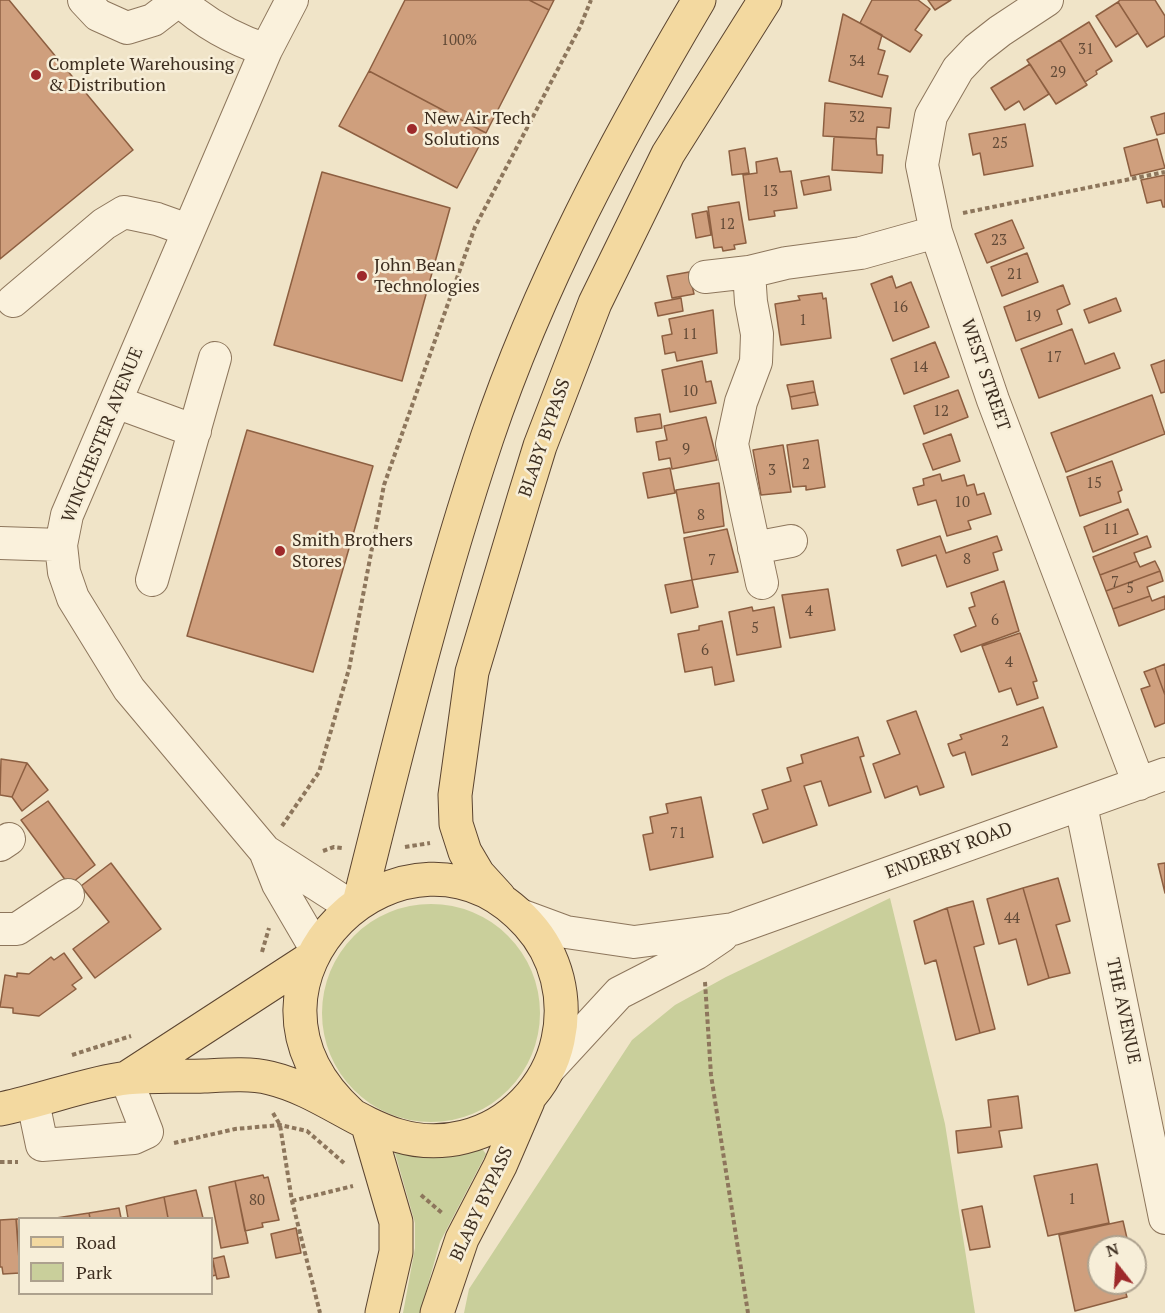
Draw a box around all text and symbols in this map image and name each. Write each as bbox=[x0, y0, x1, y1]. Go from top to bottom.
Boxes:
house number: 100% bbox=[441, 32, 477, 50]
house number: 31 bbox=[1078, 41, 1094, 59]
house number: 34 bbox=[849, 53, 865, 71]
place label: Complete Warehousing & Distribution bbox=[48, 54, 234, 97]
house number: 29 bbox=[1050, 64, 1066, 82]
marker: Complete Warehousing & Distribution bbox=[29, 68, 43, 82]
place label: New Air Tech Solutions bbox=[424, 108, 531, 150]
house number: 32 bbox=[849, 109, 865, 127]
marker: New Air Tech Solutions bbox=[405, 122, 419, 136]
house number: 25 bbox=[992, 135, 1008, 153]
house number: 13 bbox=[762, 183, 778, 201]
house number: 12 bbox=[719, 216, 735, 234]
house number: 23 bbox=[991, 232, 1007, 250]
place label: John Bean Technologies bbox=[374, 255, 480, 298]
house number: 21 bbox=[1007, 266, 1023, 284]
marker: John Bean Technologies bbox=[355, 269, 369, 283]
house number: 16 bbox=[892, 299, 908, 317]
house number: 19 bbox=[1025, 308, 1041, 326]
house number: 1 bbox=[799, 312, 807, 330]
street label: WEST STREET bbox=[956, 316, 1014, 434]
house number: 11 bbox=[682, 326, 698, 344]
street label: WINCHESTER AVENUE bbox=[58, 344, 148, 526]
house number: 17 bbox=[1046, 349, 1062, 367]
house number: 14 bbox=[912, 359, 928, 377]
street label: BLABY BYPASS bbox=[515, 376, 575, 500]
house number: 10 bbox=[682, 383, 698, 401]
house number: 12 bbox=[933, 403, 949, 421]
house number: 9 bbox=[682, 441, 690, 459]
house number: 2 bbox=[802, 456, 810, 474]
house number: 3 bbox=[768, 462, 776, 480]
house number: 15 bbox=[1086, 475, 1102, 493]
house number: 10 bbox=[954, 494, 970, 512]
house number: 8 bbox=[697, 507, 705, 525]
house number: 11 bbox=[1103, 521, 1119, 539]
place label: Smith Brothers Stores bbox=[292, 530, 413, 572]
marker: Smith Brothers Stores bbox=[273, 544, 287, 558]
house number: 8 bbox=[963, 551, 971, 569]
house number: 7 bbox=[708, 552, 716, 570]
house number: 7 bbox=[1111, 574, 1119, 592]
house number: 5 bbox=[1126, 580, 1134, 598]
house number: 4 bbox=[805, 603, 813, 621]
house number: 6 bbox=[991, 612, 999, 630]
house number: 5 bbox=[751, 620, 759, 638]
house number: 6 bbox=[701, 642, 709, 660]
house number: 4 bbox=[1005, 654, 1013, 672]
house number: 2 bbox=[1001, 733, 1009, 751]
street label: ENDERBY ROAD bbox=[883, 818, 1015, 884]
house number: 71 bbox=[670, 825, 686, 843]
house number: 44 bbox=[1004, 910, 1020, 928]
street label: THE AVENUE bbox=[1101, 956, 1145, 1066]
street label: BLABY BYPASS bbox=[446, 1143, 518, 1265]
house number: 1 bbox=[1068, 1191, 1076, 1209]
house number: 80 bbox=[249, 1192, 265, 1210]
legend bbox=[18, 1217, 213, 1295]
text: Road bbox=[76, 1230, 116, 1254]
north arrow bbox=[1087, 1235, 1147, 1295]
text: N bbox=[1103, 1237, 1121, 1262]
text: Park bbox=[76, 1260, 112, 1284]

